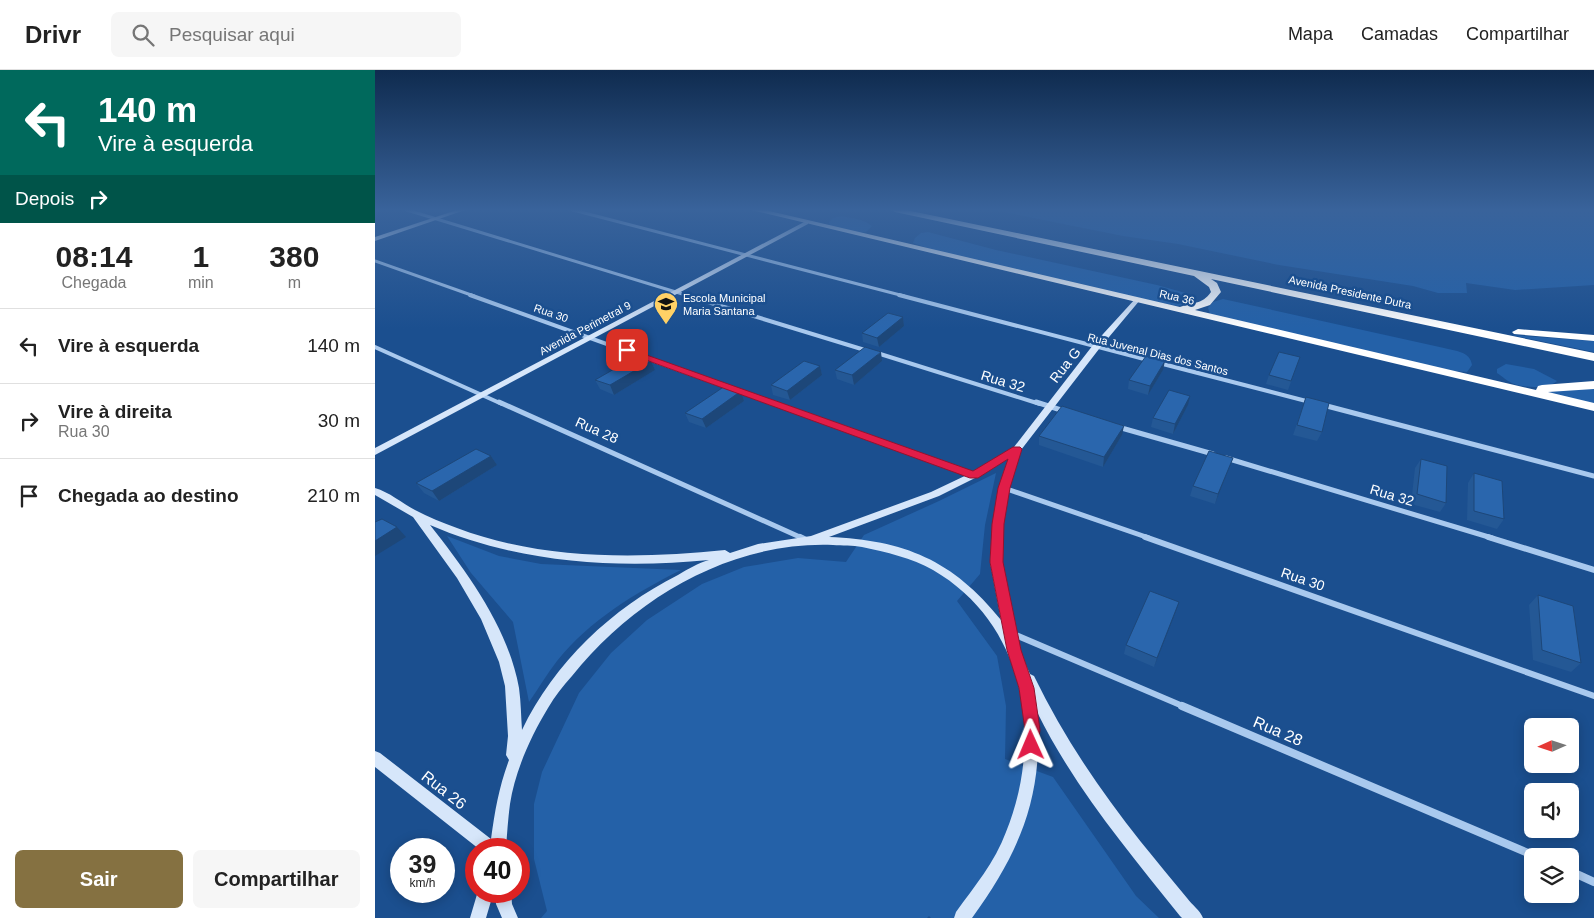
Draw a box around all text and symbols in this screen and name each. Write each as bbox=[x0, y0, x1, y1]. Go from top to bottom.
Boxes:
search box bbox=[111, 12, 461, 57]
text: Drivr bbox=[25, 21, 81, 48]
icon: search bbox=[129, 21, 157, 49]
text: Pesquisar aqui bbox=[169, 24, 295, 45]
text: Mapa bbox=[1288, 24, 1333, 44]
text: Camadas bbox=[1361, 24, 1438, 44]
text: Compartilhar bbox=[1466, 24, 1569, 44]
icon: left bbox=[15, 90, 80, 155]
text: 140 m bbox=[98, 90, 197, 129]
text: Vire à esquerda bbox=[98, 131, 253, 156]
icon: right bbox=[84, 185, 112, 213]
text: Depois bbox=[15, 188, 74, 209]
text: 08:14 bbox=[56, 240, 132, 273]
text: 1 bbox=[192, 240, 209, 273]
text: 380 bbox=[269, 240, 319, 273]
street label: Avenida Presidente Dutra bbox=[1288, 273, 1413, 311]
text: Chegada bbox=[61, 274, 126, 291]
text: min bbox=[188, 274, 214, 291]
text: m bbox=[288, 274, 301, 291]
street label: Rua 36 bbox=[1158, 287, 1196, 307]
school or university icon: Escola Municipal Maria Santana bbox=[653, 291, 679, 325]
place label: Escola Municipal Maria Santana bbox=[683, 292, 766, 317]
street label: Avenida Perimetral 9 bbox=[537, 299, 633, 357]
street label: Rua 30 bbox=[532, 302, 570, 324]
pin bbox=[606, 329, 648, 371]
street label: Rua Juvenal Dias dos Santos bbox=[1087, 331, 1230, 377]
icon: left bbox=[15, 332, 43, 360]
text: Vire à esquerda bbox=[58, 335, 199, 356]
text: 140 m bbox=[307, 335, 360, 356]
icon: arrive bbox=[613, 336, 641, 364]
street label: Rua G bbox=[1046, 344, 1084, 386]
street label: Rua 32 bbox=[979, 367, 1027, 395]
text: Vire à direita bbox=[58, 401, 172, 422]
icon: right bbox=[15, 407, 43, 435]
text: 30 m bbox=[318, 410, 360, 431]
street label: Rua 28 bbox=[573, 414, 621, 447]
text: Rua 30 bbox=[58, 423, 110, 440]
street label: Rua 32 bbox=[1368, 481, 1416, 509]
icon: arrive bbox=[15, 482, 43, 510]
text: Chegada ao destino bbox=[58, 485, 239, 506]
text: 210 m bbox=[307, 485, 360, 506]
street label: Rua 30 bbox=[1279, 564, 1327, 594]
street label: Rua 28 bbox=[1251, 713, 1305, 749]
position arrow bbox=[1004, 718, 1056, 770]
north arrow bbox=[1524, 718, 1579, 772]
map controls bbox=[1524, 718, 1579, 903]
street label: Rua 26 bbox=[418, 767, 470, 813]
button: sound bbox=[1524, 783, 1579, 838]
speed limit sign: 40 bbox=[465, 838, 530, 903]
button: layers bbox=[1524, 848, 1579, 903]
button: Sair bbox=[15, 850, 183, 908]
button: Compartilhar bbox=[193, 850, 360, 908]
text: 39 bbox=[409, 850, 436, 878]
text: km/h bbox=[409, 876, 436, 890]

